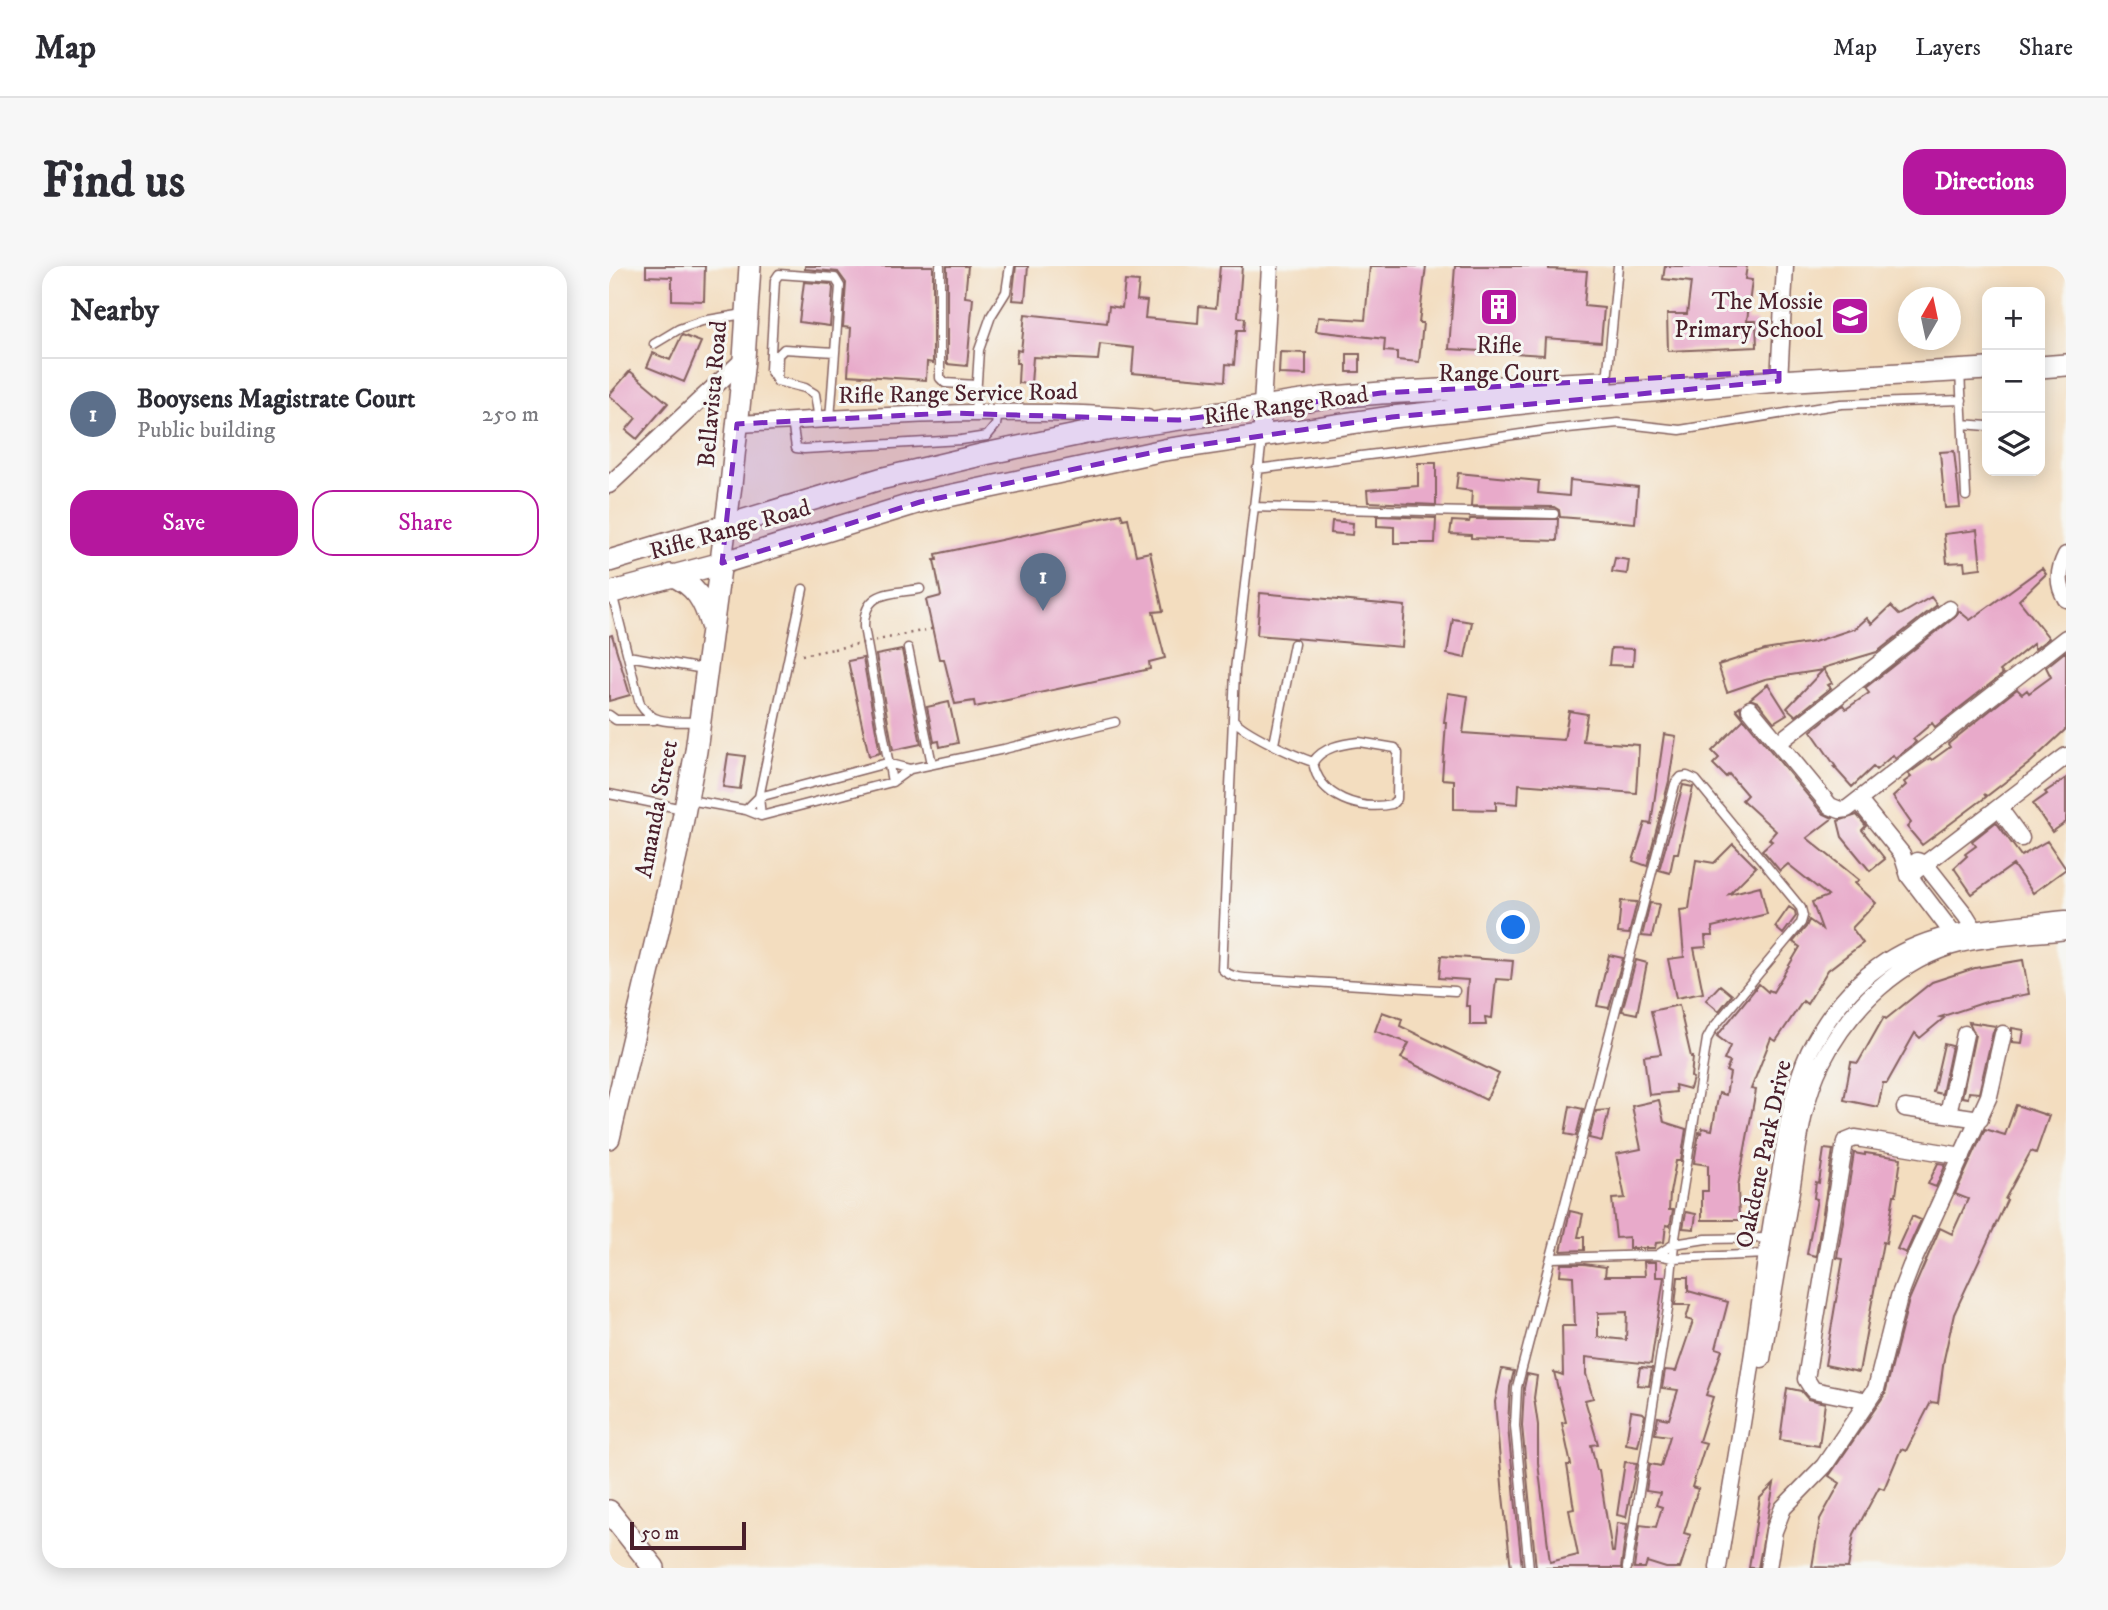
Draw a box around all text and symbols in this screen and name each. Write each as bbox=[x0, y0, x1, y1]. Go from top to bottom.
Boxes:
text: Map bbox=[35, 28, 96, 69]
text: Map bbox=[1833, 33, 1877, 63]
text: Layers bbox=[1915, 33, 1981, 63]
text: Share bbox=[2019, 33, 2073, 63]
button: Directions bbox=[1903, 149, 2066, 215]
text: Find us bbox=[42, 151, 185, 213]
building icon: Rifle Range Court bbox=[1478, 286, 1520, 328]
place label: The Mossie Primary School bbox=[1674, 287, 1824, 345]
north arrow bbox=[1898, 287, 1961, 350]
map controls bbox=[1982, 287, 2045, 476]
button: + bbox=[1982, 287, 2045, 350]
text: Nearby bbox=[70, 293, 159, 330]
school or university icon: The Mossie Primary School bbox=[1829, 295, 1871, 337]
street label: Bellavista Road bbox=[692, 319, 734, 469]
place label: Rifle Range Court bbox=[1438, 331, 1560, 389]
button: − bbox=[1982, 350, 2045, 413]
street label: Rifle Range Service Road bbox=[838, 377, 1078, 411]
street label: Rifle Range Road bbox=[1202, 380, 1370, 432]
text: Booysens Magistrate Court bbox=[137, 383, 415, 416]
text: 1 bbox=[89, 400, 97, 429]
text: 250 m bbox=[482, 400, 539, 429]
button: layers bbox=[1982, 413, 2045, 476]
text: Public building bbox=[137, 416, 275, 445]
button: Save bbox=[70, 490, 298, 556]
button: Share bbox=[312, 490, 539, 556]
street label: Rifle Range Road bbox=[646, 493, 814, 567]
pin: 1 bbox=[1020, 553, 1066, 611]
street label: Amanda Street bbox=[629, 737, 685, 881]
your location bbox=[1496, 910, 1530, 944]
street label: Oakdene Park Drive bbox=[1729, 1057, 1799, 1251]
scale bar bbox=[630, 1519, 745, 1551]
text: 50 m bbox=[641, 1522, 679, 1545]

